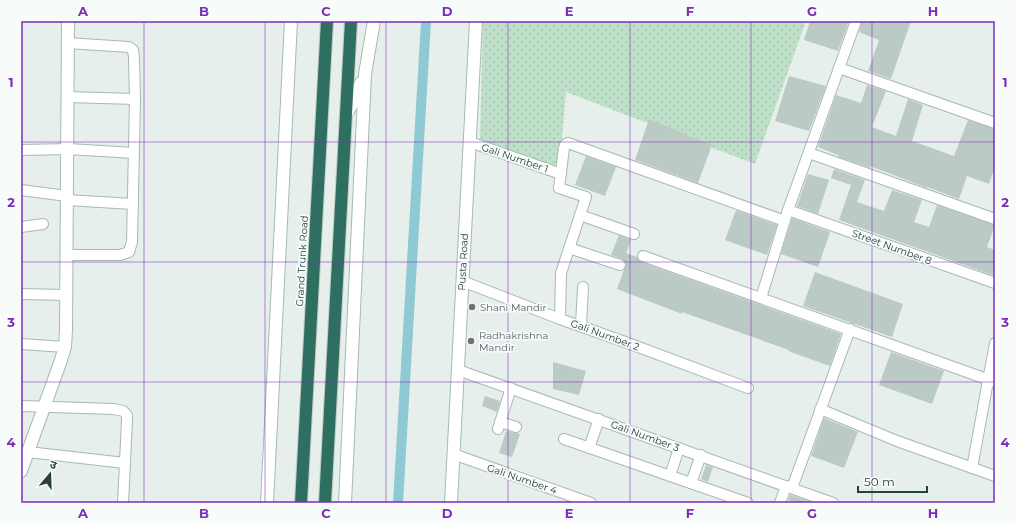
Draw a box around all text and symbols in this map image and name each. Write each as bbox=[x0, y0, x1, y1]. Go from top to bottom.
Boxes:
text: A bbox=[77, 3, 89, 19]
text: B bbox=[199, 3, 209, 19]
text: C bbox=[321, 3, 331, 19]
text: D bbox=[442, 3, 453, 19]
text: E bbox=[565, 3, 574, 19]
text: F bbox=[686, 3, 694, 19]
text: G bbox=[807, 3, 817, 19]
text: H bbox=[928, 3, 938, 19]
text: 1 bbox=[8, 74, 14, 90]
text: 1 bbox=[1002, 74, 1008, 90]
street label: Gali Number 1 bbox=[480, 140, 550, 176]
text: 2 bbox=[7, 194, 15, 210]
text: 2 bbox=[1001, 194, 1009, 210]
street label: Grand Trunk Road bbox=[293, 215, 311, 307]
street label: Street Number 8 bbox=[850, 227, 934, 267]
street label: Pusta Road bbox=[455, 233, 471, 291]
place label: Shani Mandir bbox=[480, 301, 547, 314]
marker: Shani Mandir bbox=[467, 302, 477, 312]
text: 3 bbox=[6, 314, 15, 330]
text: 3 bbox=[1000, 314, 1009, 330]
street label: Gali Number 2 bbox=[569, 317, 641, 354]
place label: Radhakrishna Mandir bbox=[479, 329, 548, 354]
marker: Radhakrishna Mandir bbox=[466, 336, 476, 346]
street label: Gali Number 3 bbox=[609, 418, 681, 455]
text: 4 bbox=[7, 434, 16, 450]
text: 4 bbox=[1001, 434, 1010, 450]
north arrow bbox=[30, 454, 70, 494]
text: उ bbox=[48, 457, 59, 472]
street label: Gali Number 4 bbox=[485, 461, 559, 497]
scale bar bbox=[858, 468, 927, 494]
text: 50 m bbox=[864, 474, 895, 489]
text: A bbox=[77, 505, 89, 521]
text: B bbox=[199, 505, 209, 521]
text: C bbox=[321, 505, 331, 521]
text: D bbox=[442, 505, 453, 521]
text: E bbox=[565, 505, 574, 521]
text: F bbox=[686, 505, 694, 521]
text: G bbox=[807, 505, 817, 521]
text: H bbox=[928, 505, 938, 521]

